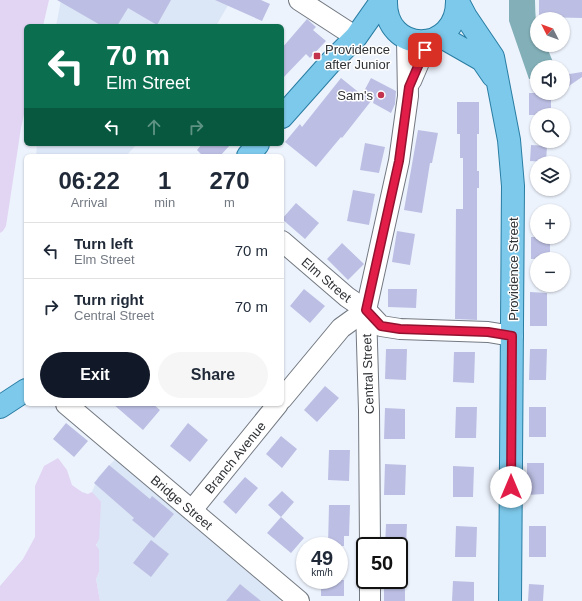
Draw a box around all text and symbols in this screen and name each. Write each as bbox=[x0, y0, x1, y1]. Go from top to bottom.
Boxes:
north arrow bbox=[530, 12, 570, 52]
map controls bbox=[530, 12, 570, 292]
pin bbox=[408, 33, 442, 67]
icon: arrive bbox=[414, 39, 436, 61]
icon: left bbox=[40, 40, 92, 92]
text: 70 m bbox=[106, 40, 170, 71]
place label: Providence after Junior bbox=[325, 42, 391, 72]
marker: Providence after Junior bbox=[312, 51, 322, 61]
button: sound bbox=[530, 60, 570, 100]
text: Elm Street bbox=[106, 73, 190, 93]
place label: Sam's bbox=[337, 88, 373, 103]
marker: Sam's bbox=[376, 90, 386, 100]
button: search bbox=[530, 108, 570, 148]
icon: left bbox=[101, 116, 123, 138]
icon: ahead bbox=[143, 116, 165, 138]
icon: right bbox=[185, 116, 207, 138]
button: layers bbox=[530, 156, 570, 196]
text: 06:22 bbox=[58, 167, 120, 194]
text: 1 bbox=[158, 167, 171, 194]
text: 270 bbox=[210, 167, 250, 194]
text: Arrival bbox=[71, 195, 108, 210]
text: min bbox=[154, 195, 175, 210]
text: m bbox=[224, 195, 235, 210]
button: + bbox=[530, 204, 570, 244]
street label: Providence Street bbox=[506, 217, 521, 321]
text: Turn left bbox=[74, 235, 133, 252]
icon: left bbox=[40, 240, 62, 262]
text: 70 m bbox=[235, 242, 268, 259]
text: Elm Street bbox=[74, 252, 135, 267]
button: − bbox=[530, 252, 570, 292]
street label: Elm Street bbox=[299, 254, 355, 305]
text: Turn right bbox=[74, 291, 144, 308]
icon: right bbox=[40, 296, 62, 318]
text: 70 m bbox=[235, 298, 268, 315]
text: Central Street bbox=[74, 308, 154, 323]
street label: Central Street bbox=[359, 333, 377, 414]
button: Exit bbox=[40, 352, 150, 398]
button: Share bbox=[158, 352, 268, 398]
street label: Branch Avenue bbox=[201, 418, 268, 496]
position arrow bbox=[490, 466, 532, 508]
street label: Bridge Street bbox=[148, 472, 216, 533]
speed limit sign: 50 bbox=[356, 537, 408, 589]
text: 49 bbox=[311, 547, 333, 569]
text: km/h bbox=[311, 567, 333, 578]

